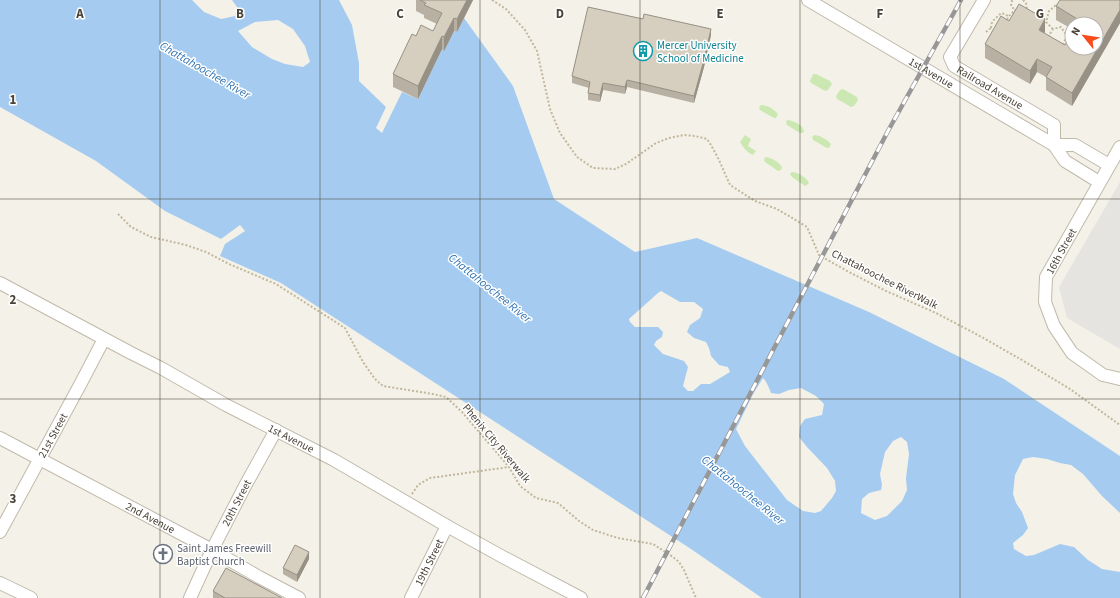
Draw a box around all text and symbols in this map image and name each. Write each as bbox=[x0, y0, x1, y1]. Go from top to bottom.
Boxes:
text: A bbox=[75, 5, 84, 23]
text: B bbox=[236, 5, 244, 23]
text: C bbox=[396, 5, 404, 23]
text: D bbox=[556, 5, 564, 23]
text: E bbox=[716, 5, 724, 23]
text: F bbox=[877, 5, 884, 23]
text: G bbox=[1036, 5, 1044, 23]
north arrow bbox=[1064, 16, 1104, 56]
text: N bbox=[1067, 24, 1084, 38]
water label: Chattahoochee River bbox=[156, 38, 254, 104]
place label: Mercer University School of Medicine bbox=[657, 38, 744, 66]
building icon: Mercer University School of Medicine bbox=[632, 40, 654, 62]
street label: 1st Avenue bbox=[906, 54, 957, 92]
street label: Railroad Avenue bbox=[954, 62, 1026, 113]
text: 1 bbox=[10, 91, 17, 109]
street label: 16th Street bbox=[1043, 225, 1080, 277]
street label: Chattahoochee RiverWalk bbox=[829, 246, 941, 313]
water label: Chattahoochee River bbox=[445, 250, 535, 328]
text: 2 bbox=[10, 291, 17, 309]
street label: Phenix City Riverwalk bbox=[459, 401, 534, 486]
street label: 21st Street bbox=[35, 410, 71, 461]
street label: 1st Avenue bbox=[265, 421, 317, 457]
water label: Chattahoochee River bbox=[698, 452, 788, 530]
street label: 20th Street bbox=[219, 477, 255, 529]
text: 3 bbox=[10, 490, 17, 508]
street label: 2nd Avenue bbox=[123, 499, 178, 537]
street label: 19th Street bbox=[411, 536, 447, 588]
place label: Saint James Freewill Baptist Church bbox=[177, 541, 272, 569]
church icon: Saint James Freewill Baptist Church bbox=[152, 543, 174, 565]

